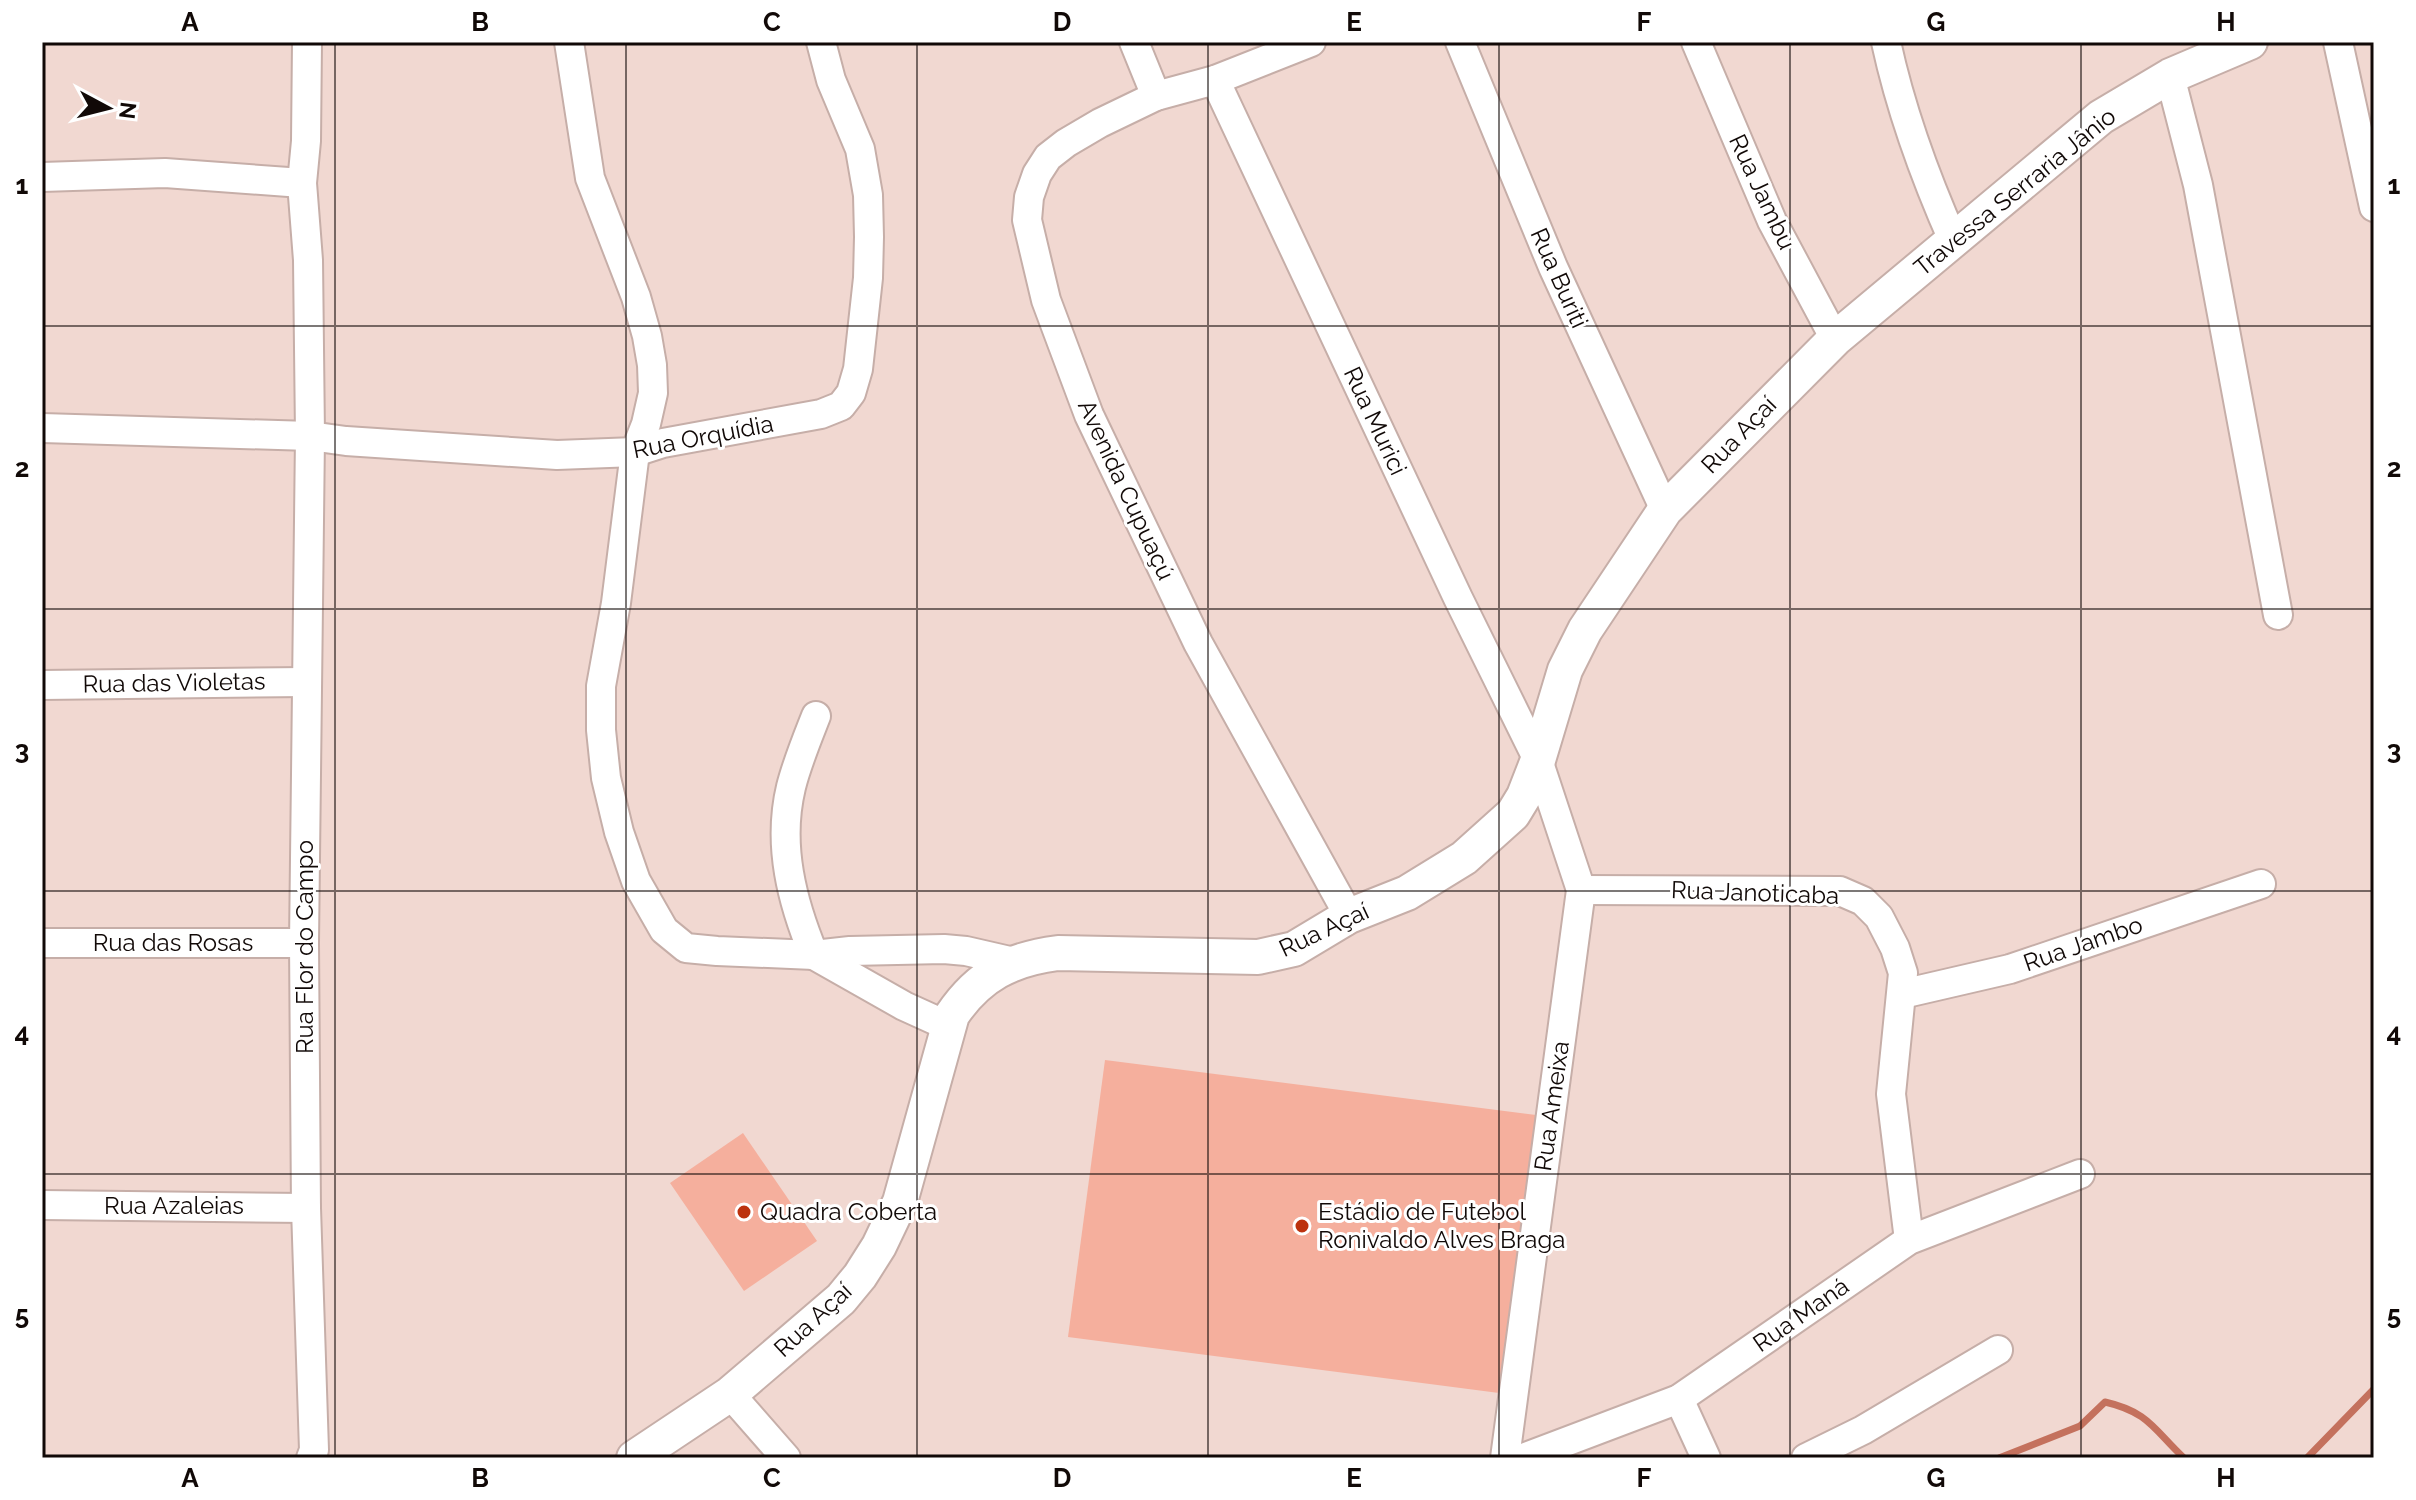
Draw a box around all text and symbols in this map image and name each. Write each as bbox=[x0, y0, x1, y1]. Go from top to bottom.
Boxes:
text: A bbox=[181, 7, 199, 37]
text: B bbox=[471, 7, 489, 37]
text: C bbox=[763, 7, 781, 37]
text: D bbox=[1053, 7, 1071, 37]
text: E bbox=[1346, 7, 1362, 37]
text: F bbox=[1637, 7, 1652, 37]
text: G bbox=[1927, 7, 1945, 37]
text: H bbox=[2216, 7, 2236, 37]
north arrow bbox=[68, 68, 148, 148]
text: N bbox=[114, 101, 142, 120]
street label: Travessa Serraria Jânio bbox=[1908, 101, 2121, 282]
street label: Rua Jambu bbox=[1723, 130, 1802, 254]
text: 1 bbox=[16, 170, 29, 200]
text: 1 bbox=[2388, 170, 2401, 200]
street label: Rua Buriti bbox=[1525, 223, 1594, 332]
street label: Rua Murici bbox=[1338, 362, 1413, 480]
street label: Rua Açaí bbox=[1695, 390, 1783, 479]
street label: Avenida Cupuaçú bbox=[1072, 395, 1181, 585]
street label: Rua Orquídia bbox=[630, 409, 776, 464]
text: 2 bbox=[15, 453, 29, 483]
text: 2 bbox=[2387, 453, 2401, 483]
street label: Rua das Violetas bbox=[82, 666, 266, 699]
text: 3 bbox=[15, 735, 29, 765]
text: 3 bbox=[2387, 735, 2401, 765]
street label: Rua Flor do Campo bbox=[290, 840, 319, 1054]
street label: Rua Janoticaba bbox=[1670, 875, 1840, 910]
street label: Rua Açaí bbox=[1274, 896, 1374, 963]
street label: Rua Jambo bbox=[2020, 910, 2146, 977]
street label: Rua das Rosas bbox=[93, 928, 253, 957]
text: 4 bbox=[15, 1018, 29, 1048]
text: 4 bbox=[2387, 1018, 2401, 1048]
street label: Rua Ameixa bbox=[1528, 1039, 1575, 1173]
street label: Rua Azaleias bbox=[104, 1191, 244, 1220]
place label: Quadra Coberta bbox=[760, 1197, 937, 1226]
place label: Estádio de Futebol Ronivaldo Alves Braga bbox=[1318, 1197, 1565, 1254]
marker: Quadra Coberta bbox=[735, 1203, 753, 1221]
marker: Estádio de Futebol Ronivaldo Alves Braga bbox=[1293, 1217, 1311, 1235]
street label: Rua Maná bbox=[1747, 1271, 1854, 1358]
street label: Rua Açaí bbox=[768, 1276, 858, 1363]
text: 5 bbox=[15, 1300, 29, 1330]
text: 5 bbox=[2387, 1300, 2401, 1330]
text: A bbox=[181, 1463, 199, 1493]
text: B bbox=[471, 1463, 489, 1493]
text: C bbox=[763, 1463, 781, 1493]
text: D bbox=[1053, 1463, 1071, 1493]
text: E bbox=[1346, 1463, 1362, 1493]
text: F bbox=[1637, 1463, 1652, 1493]
text: G bbox=[1927, 1463, 1945, 1493]
text: H bbox=[2216, 1463, 2236, 1493]

